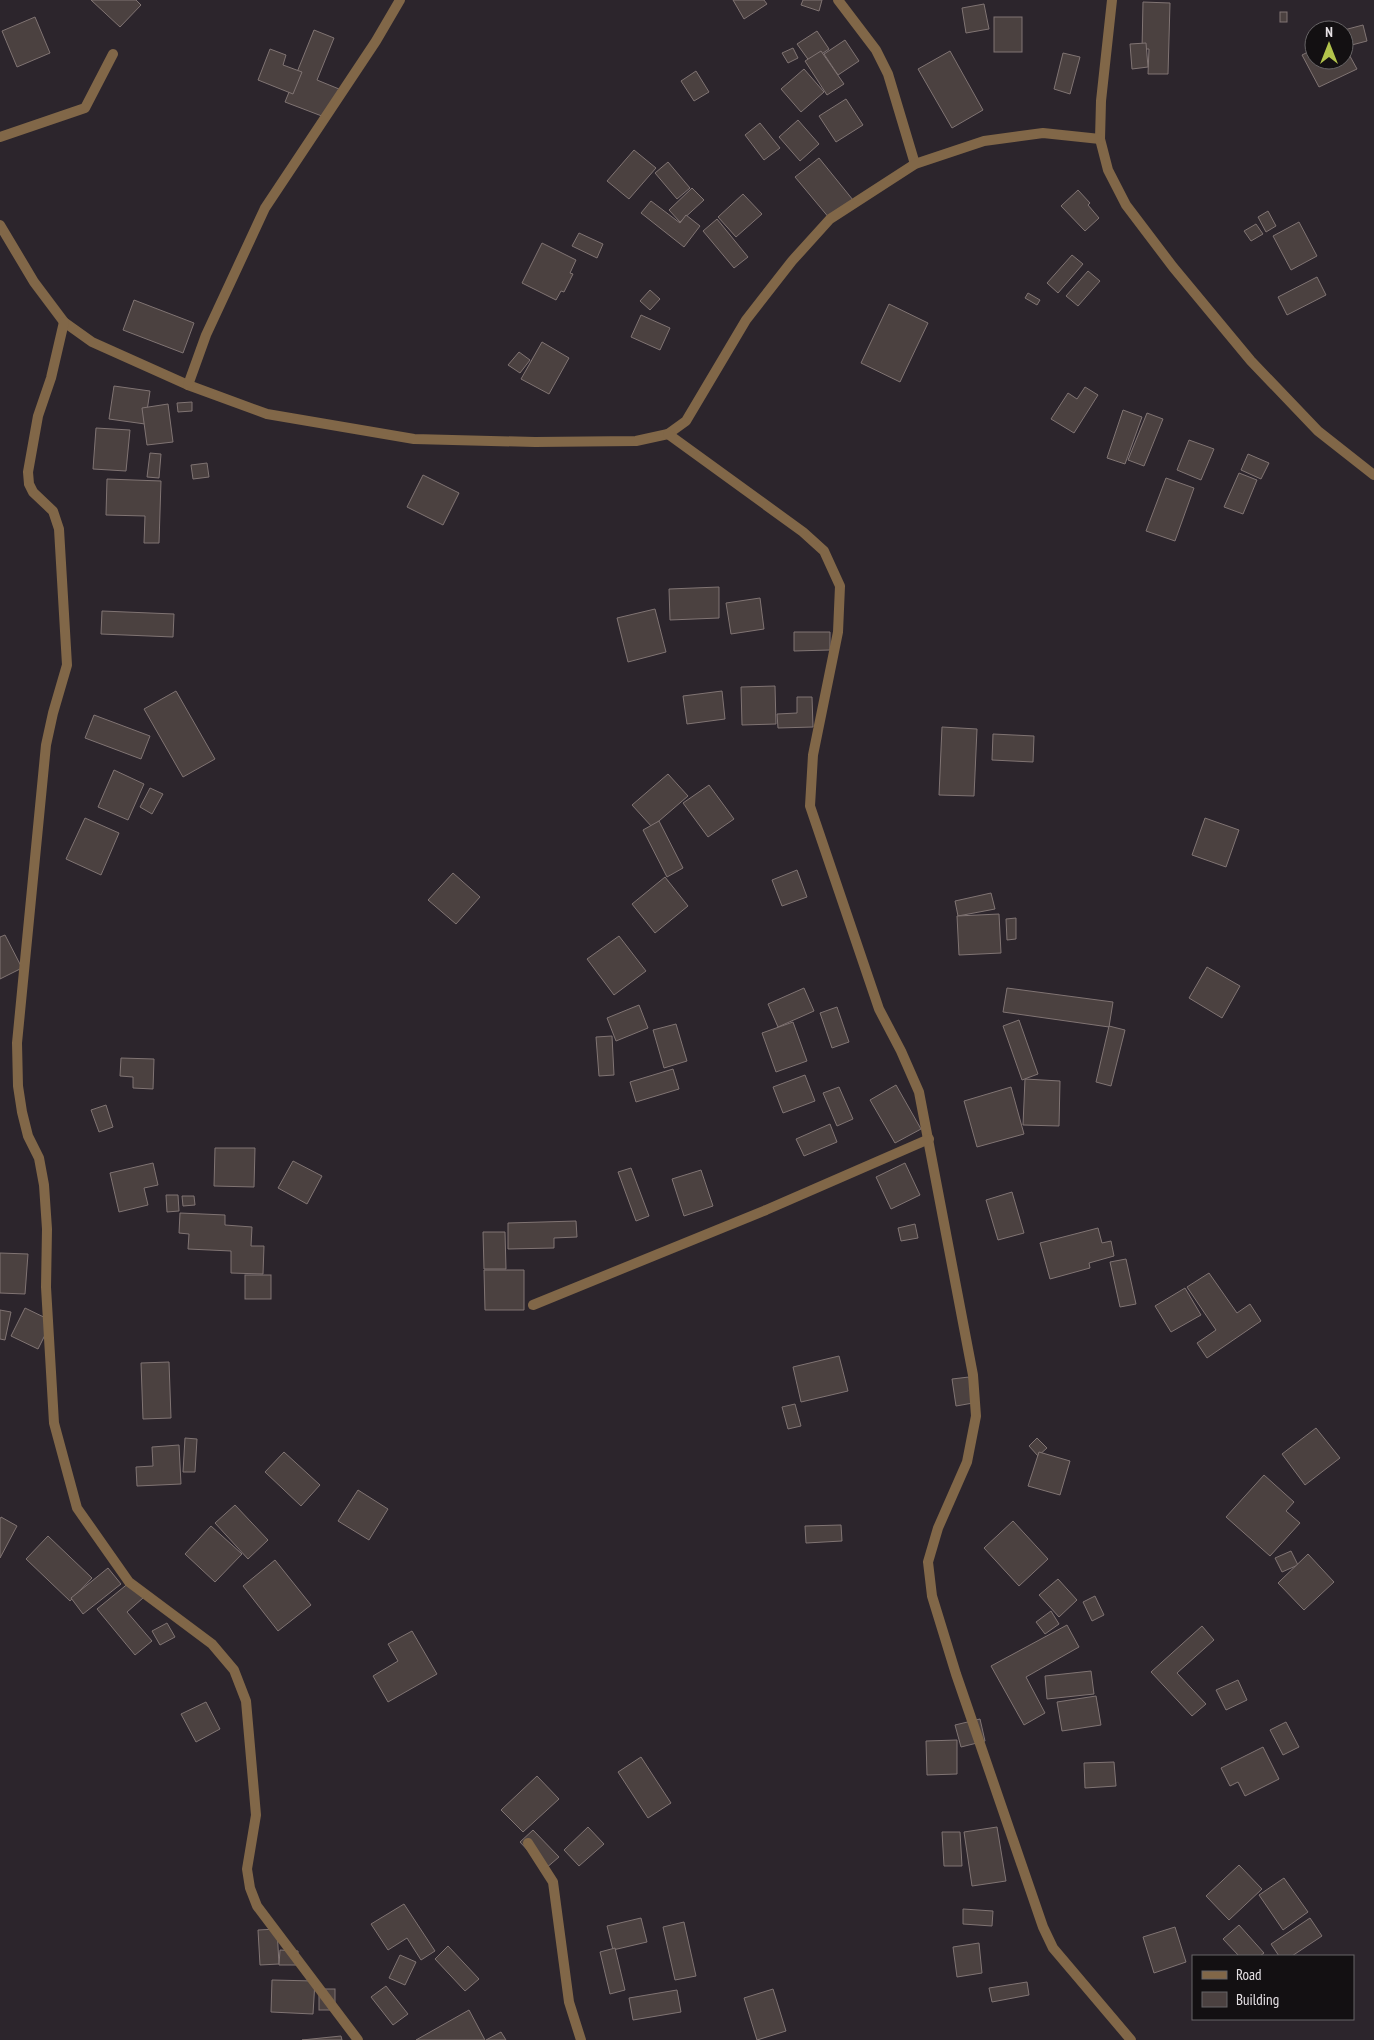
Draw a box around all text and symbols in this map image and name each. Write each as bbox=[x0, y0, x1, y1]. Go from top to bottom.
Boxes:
north arrow bbox=[1304, 20, 1354, 70]
text: N bbox=[1325, 23, 1333, 41]
legend bbox=[1192, 1955, 1354, 2020]
text: Road bbox=[1236, 1965, 1262, 1984]
text: Building bbox=[1236, 1990, 1279, 2009]

